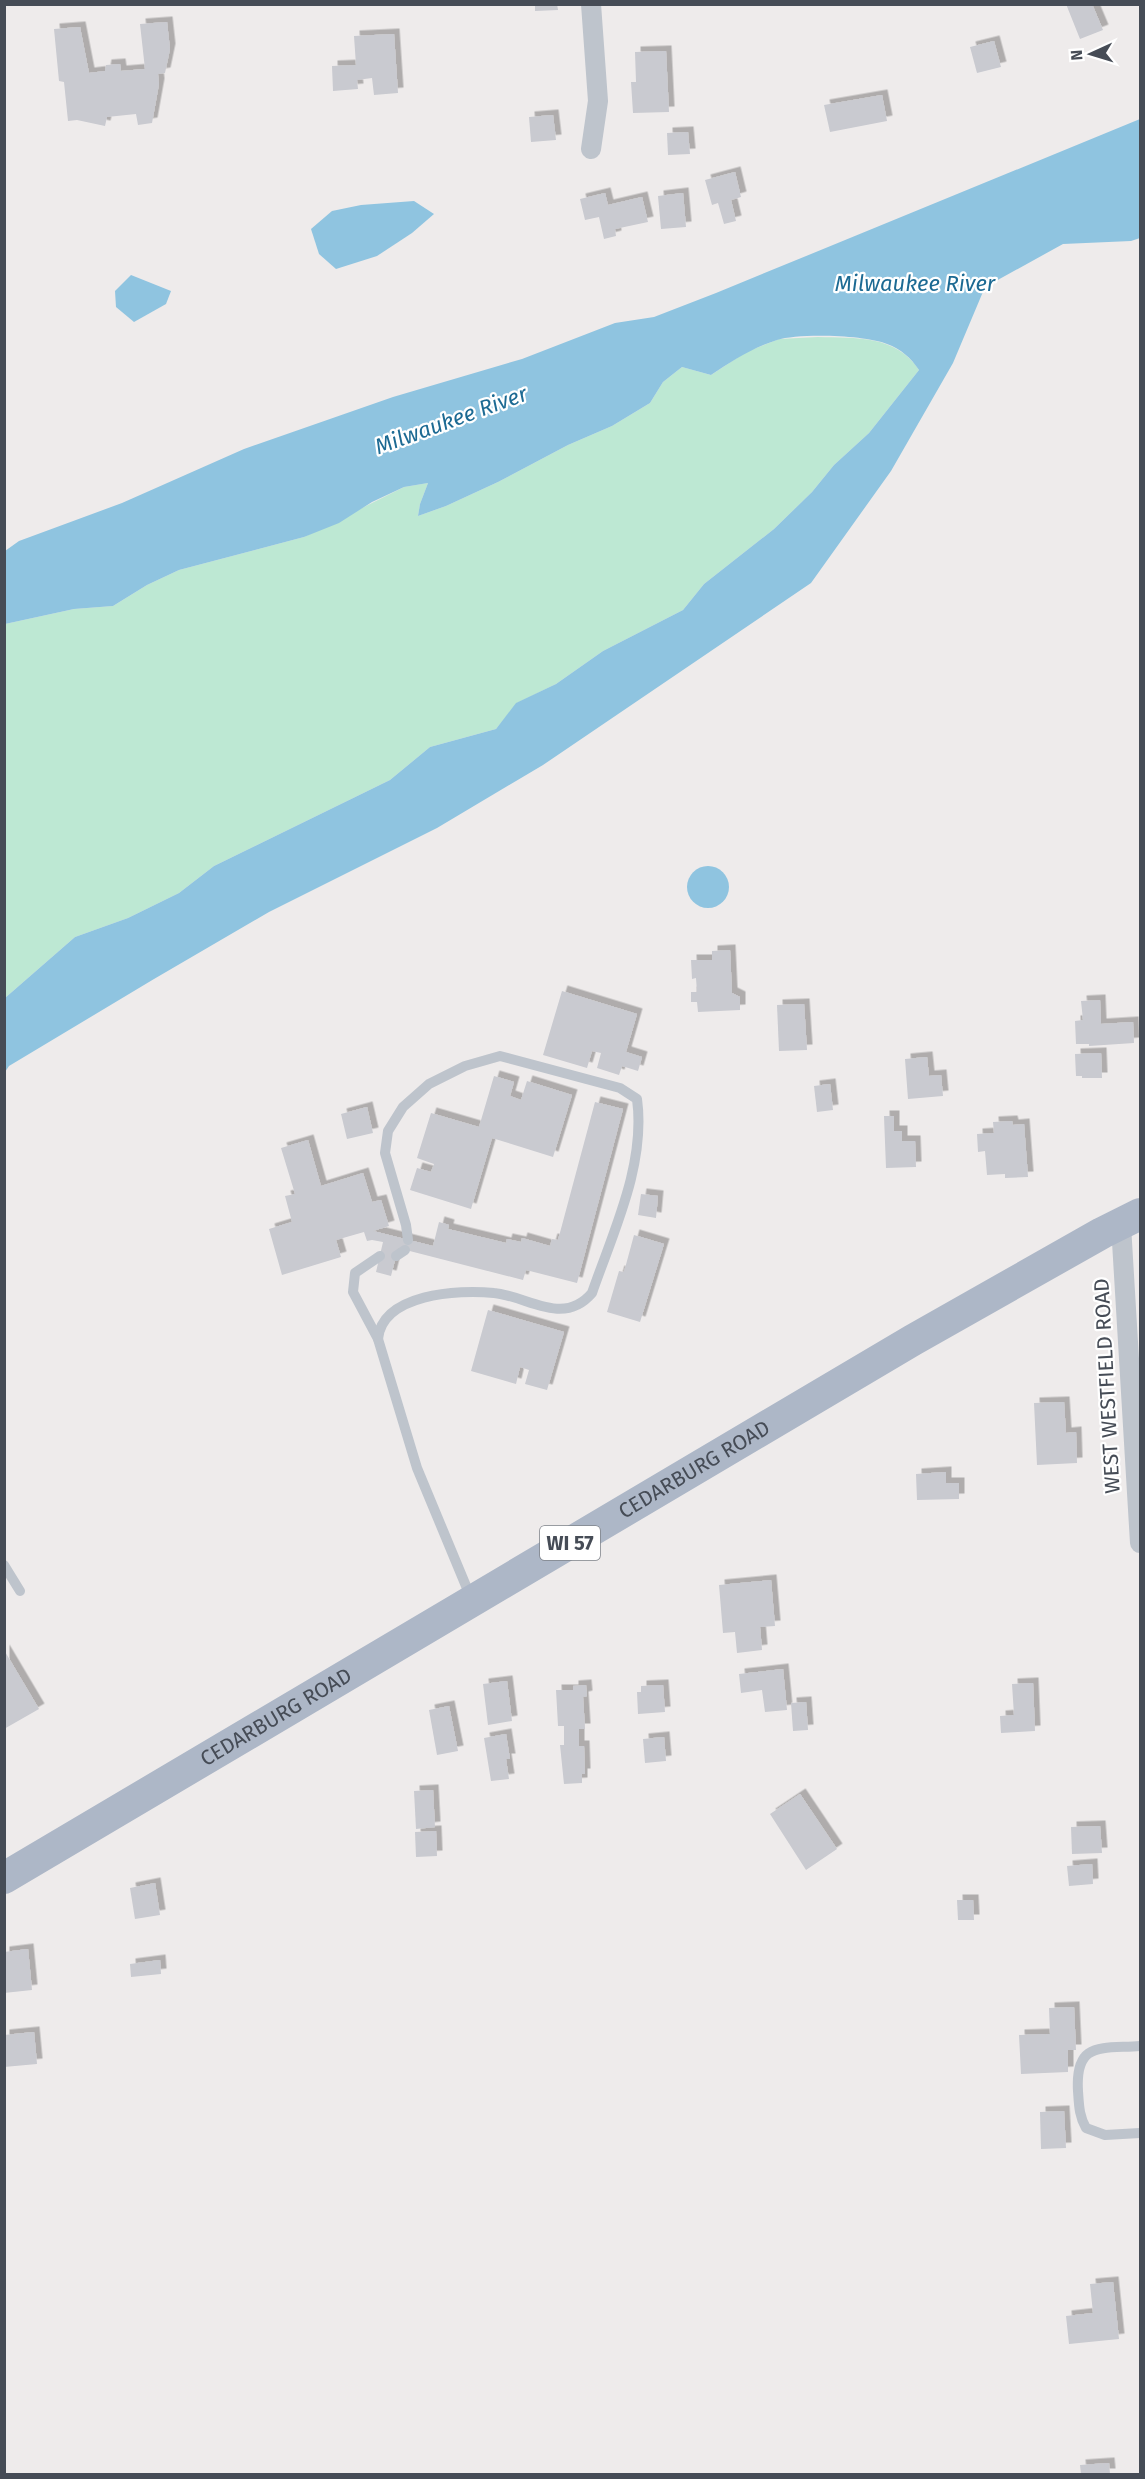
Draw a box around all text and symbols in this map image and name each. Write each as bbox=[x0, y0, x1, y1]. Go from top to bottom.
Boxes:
north arrow bbox=[1061, 24, 1121, 84]
text: N bbox=[1067, 49, 1086, 61]
water label: Milwaukee River bbox=[835, 270, 996, 297]
water label: Milwaukee River bbox=[371, 380, 532, 460]
street label: WEST WESTFIELD ROAD bbox=[1088, 1278, 1126, 1494]
street label: CEDARBURG ROAD bbox=[614, 1415, 775, 1524]
road number: WI 57 bbox=[540, 1526, 600, 1560]
street label: CEDARBURG ROAD bbox=[195, 1662, 356, 1772]

